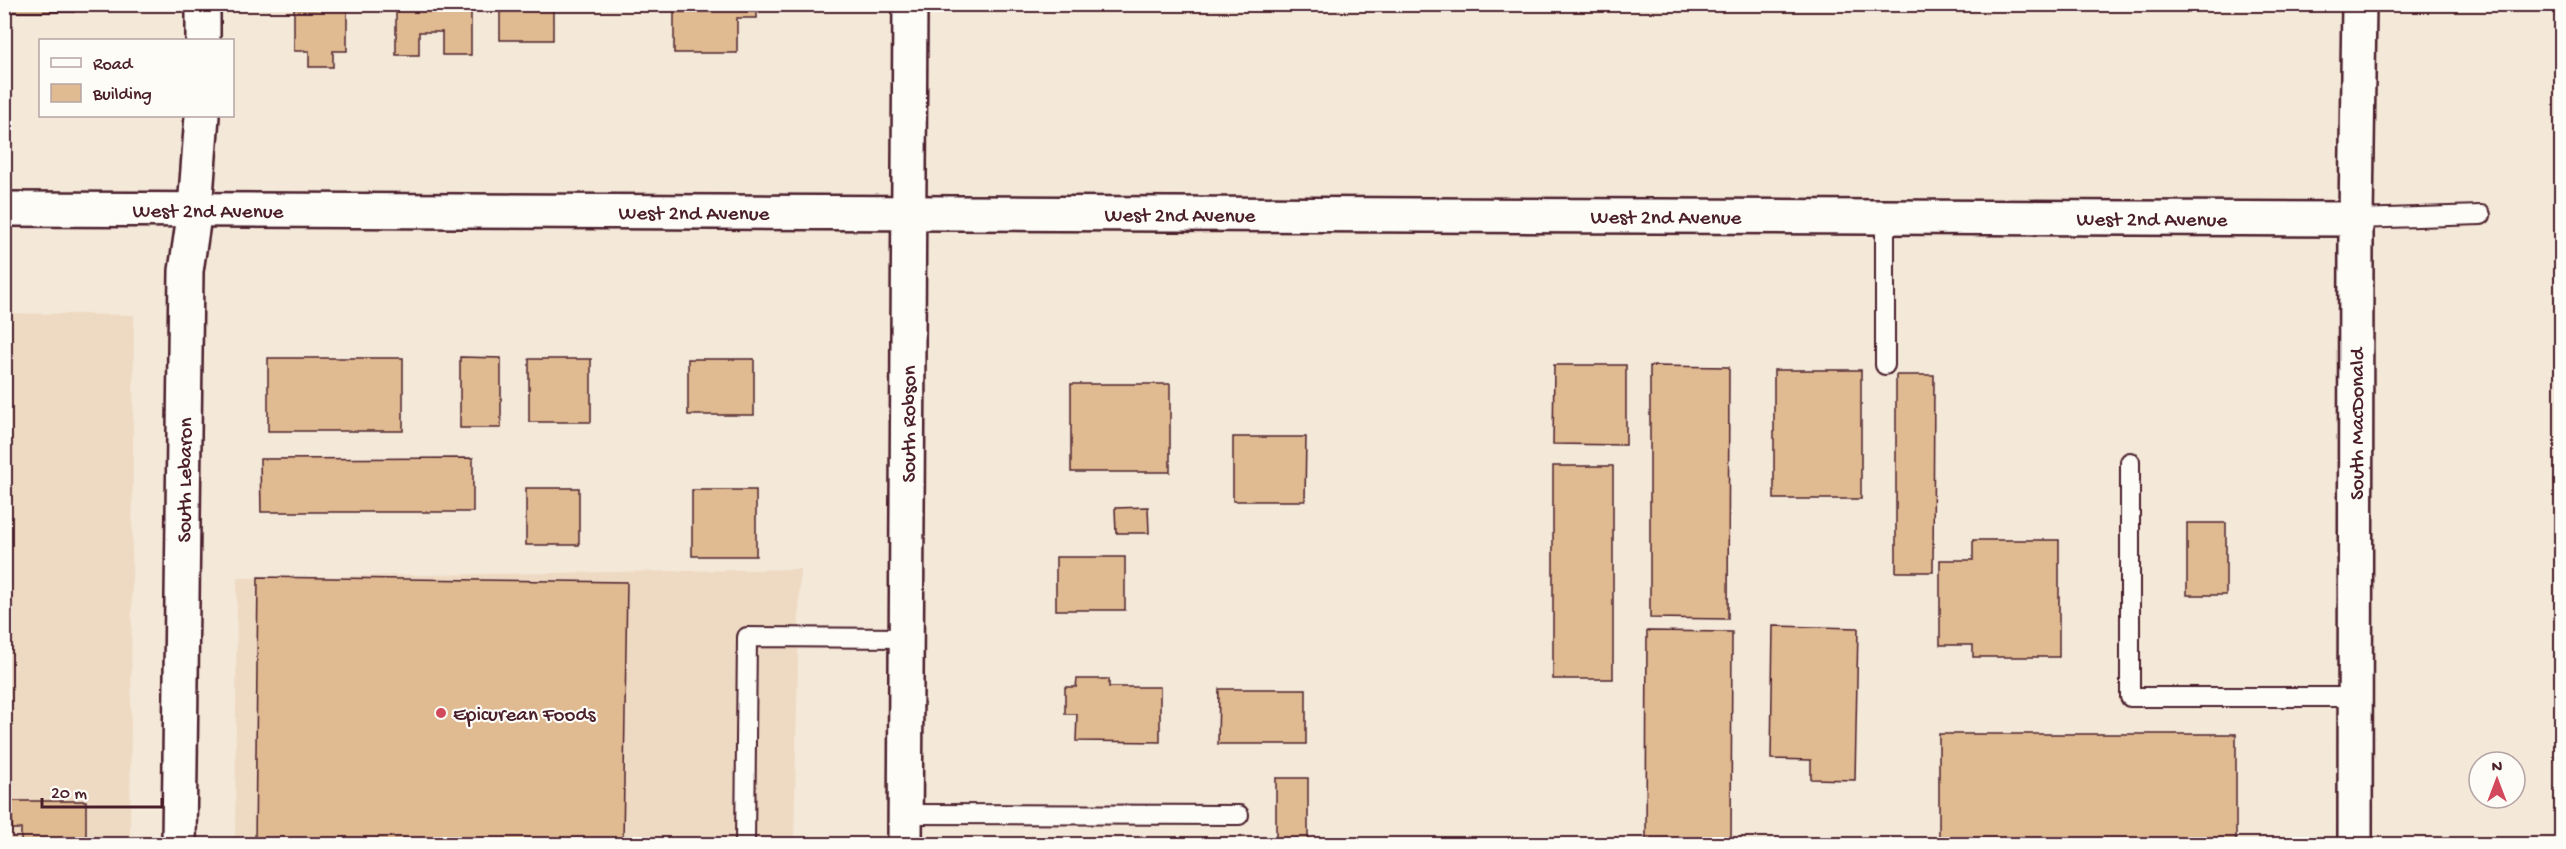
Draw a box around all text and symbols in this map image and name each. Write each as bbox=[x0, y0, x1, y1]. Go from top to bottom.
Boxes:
legend bbox=[39, 39, 234, 117]
text: Road bbox=[93, 55, 134, 76]
text: Building bbox=[92, 85, 152, 106]
street label: West 2nd Avenue bbox=[133, 201, 285, 226]
street label: West 2nd Avenue bbox=[619, 203, 771, 228]
street label: West 2nd Avenue bbox=[1105, 205, 1257, 230]
street label: West 2nd Avenue bbox=[1591, 207, 1743, 232]
street label: West 2nd Avenue bbox=[2077, 209, 2229, 234]
street label: South MacDonald bbox=[2347, 346, 2372, 500]
street label: South Robson bbox=[898, 365, 924, 483]
street label: South Lebaron bbox=[174, 417, 200, 543]
place label: Epicurean Foods bbox=[453, 704, 597, 729]
marker: Epicurean Foods bbox=[434, 706, 448, 720]
north arrow bbox=[2467, 750, 2527, 810]
text: N bbox=[2492, 759, 2503, 778]
scale bar bbox=[42, 771, 162, 809]
text: 20 m bbox=[51, 784, 87, 805]

